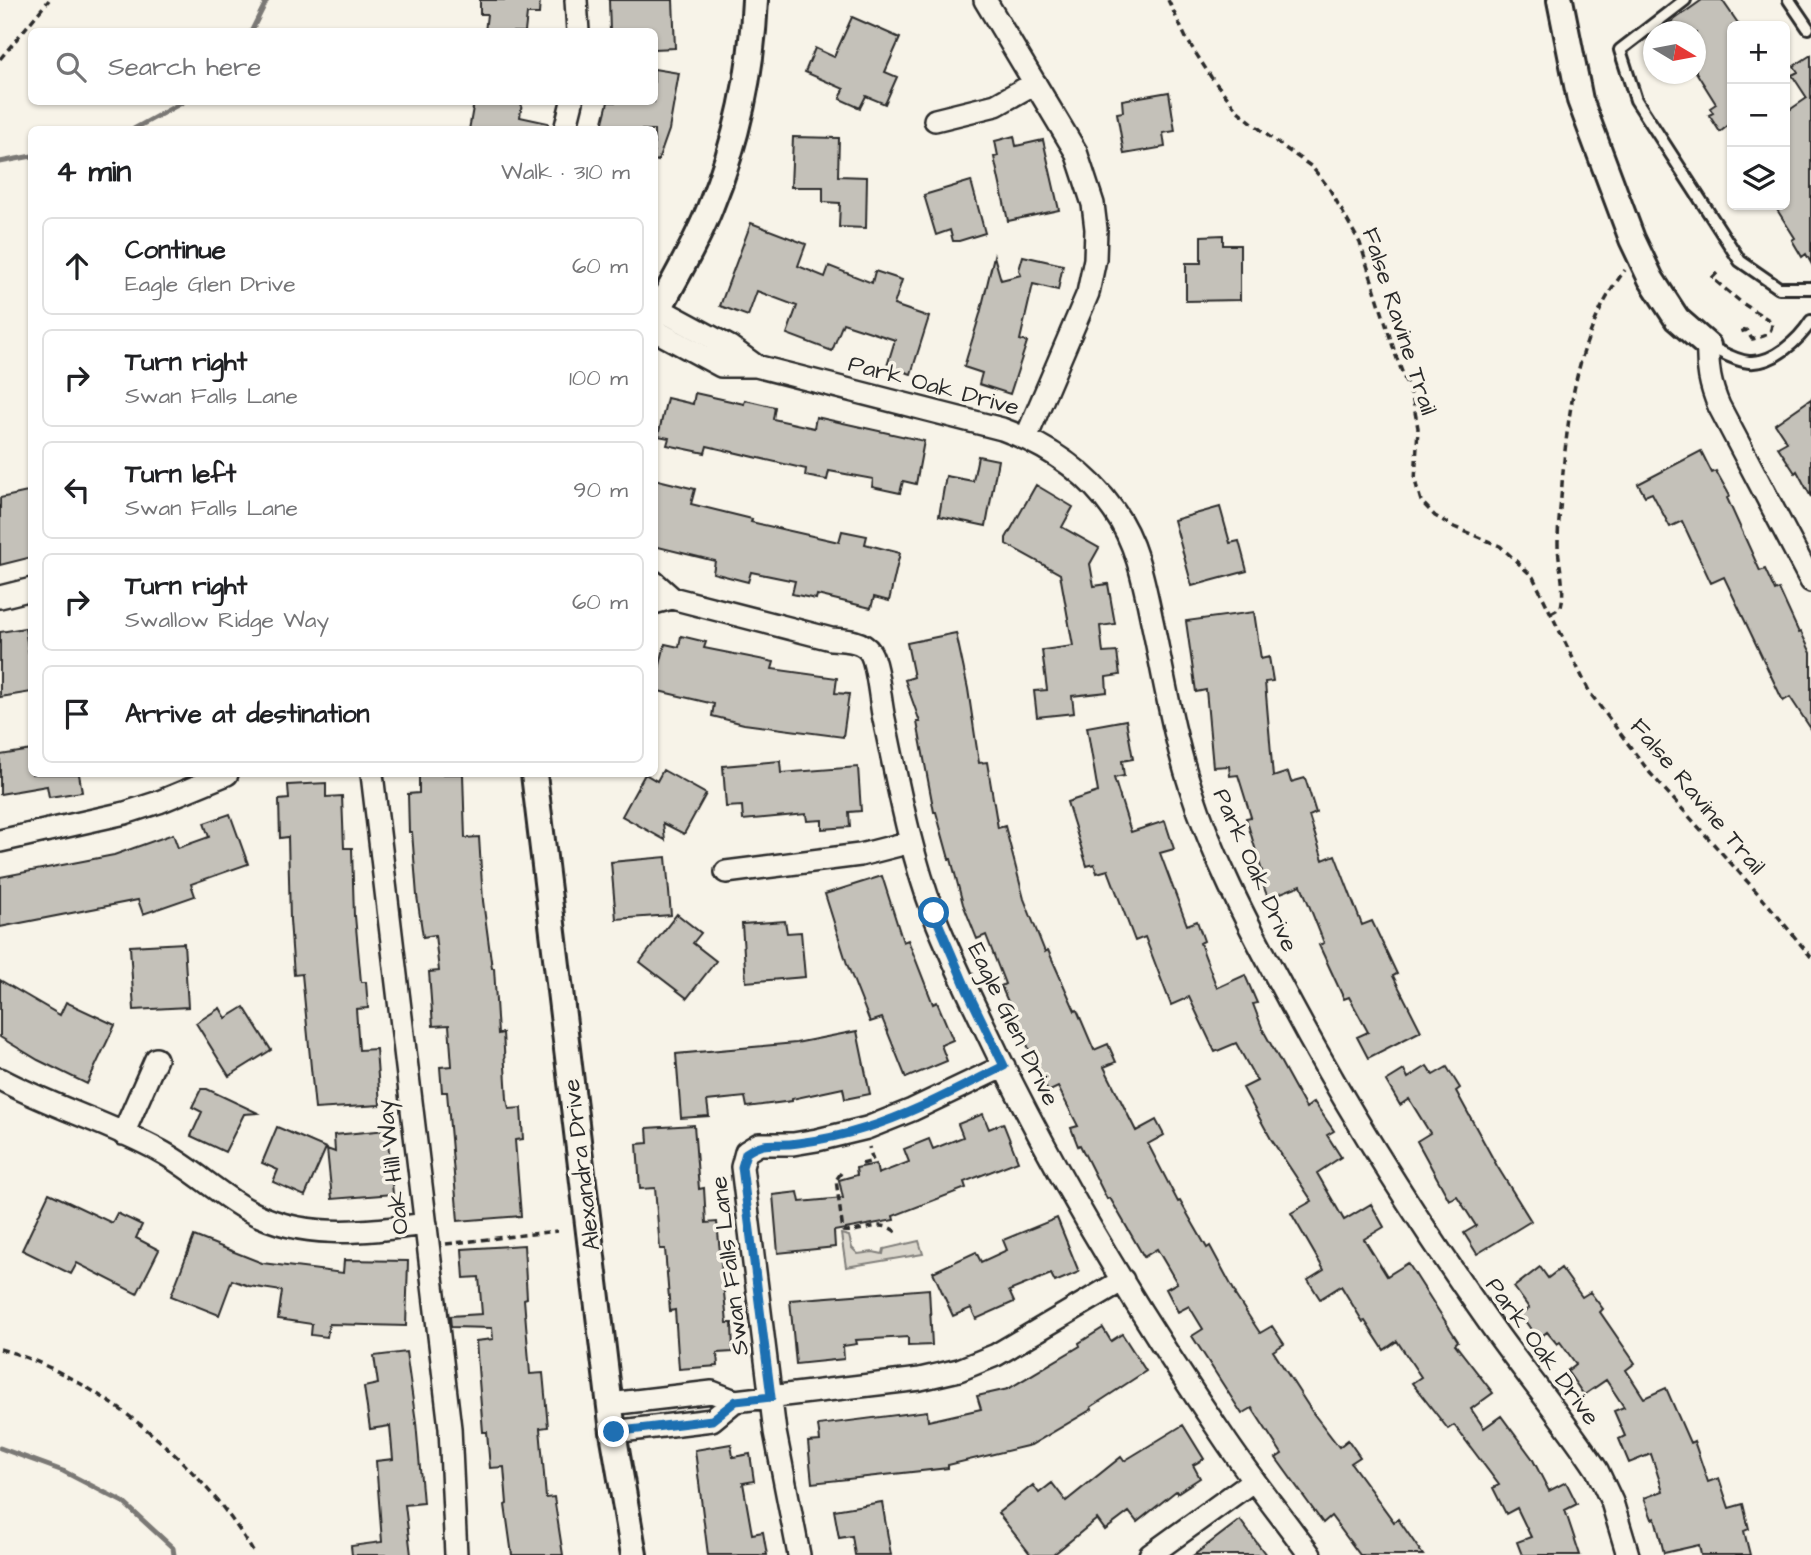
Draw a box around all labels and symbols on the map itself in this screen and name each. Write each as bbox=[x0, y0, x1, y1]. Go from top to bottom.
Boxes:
north arrow bbox=[1643, 21, 1706, 84]
street label: False Ravine Trail bbox=[1353, 223, 1445, 419]
street label: Park Oak Drive bbox=[845, 347, 1023, 425]
street label: False Ravine Trail bbox=[1622, 711, 1773, 882]
street label: Park Oak Drive bbox=[1204, 783, 1306, 958]
route start bbox=[918, 897, 949, 928]
street label: Eagle Glen Drive bbox=[958, 937, 1067, 1112]
street label: Alexandra Drive bbox=[555, 1077, 609, 1253]
street label: Oak Hill Way bbox=[368, 1097, 419, 1236]
street label: Swan Falls Lane bbox=[702, 1174, 758, 1358]
street label: Park Oak Drive bbox=[1477, 1271, 1608, 1433]
route end bbox=[598, 1416, 629, 1447]

